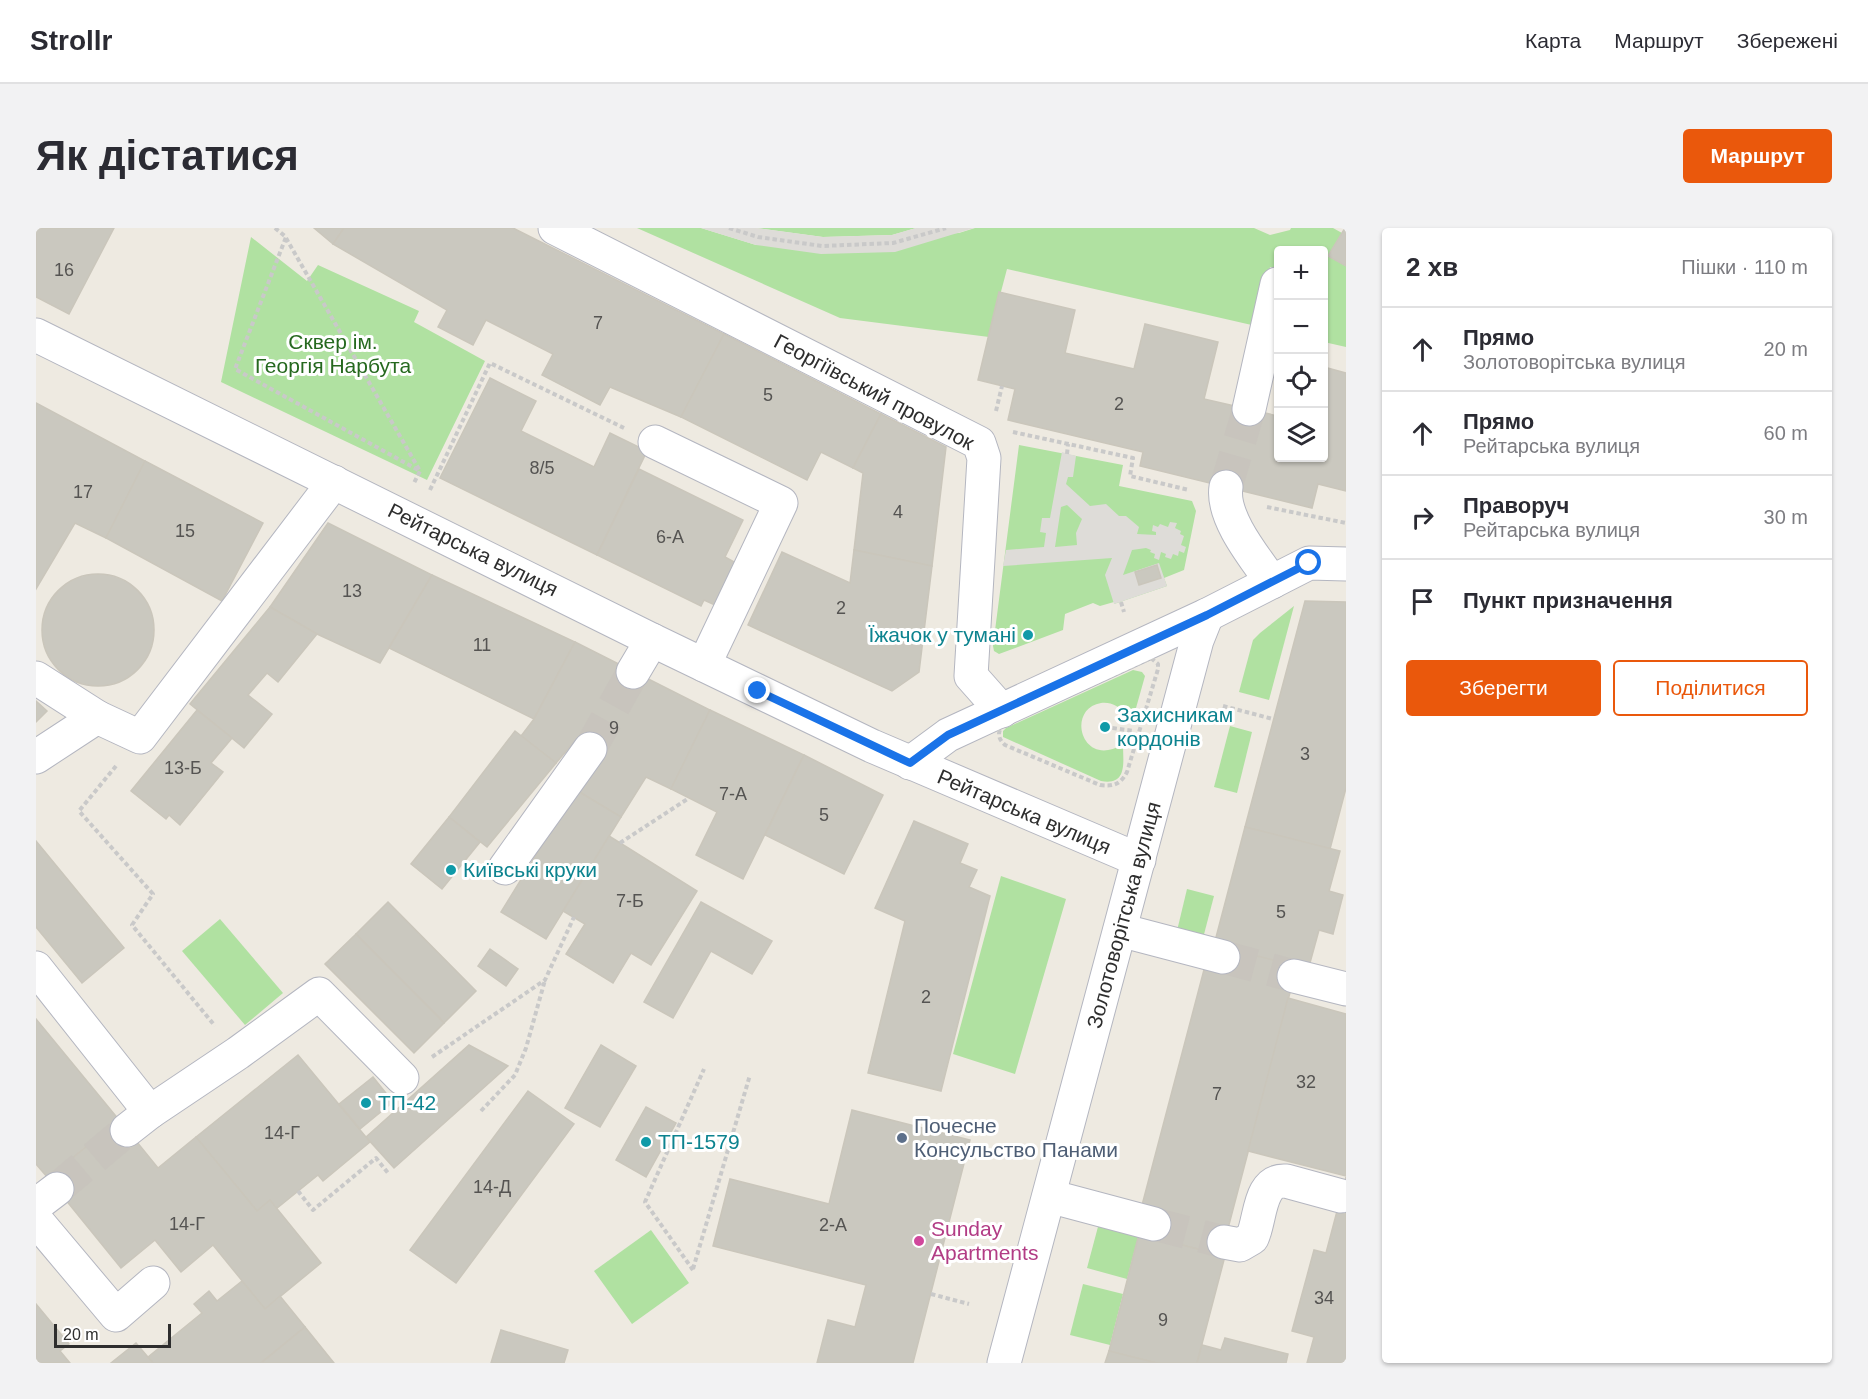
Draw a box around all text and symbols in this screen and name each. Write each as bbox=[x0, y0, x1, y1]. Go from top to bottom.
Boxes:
text: Strollr bbox=[30, 25, 112, 56]
text: Карта bbox=[1525, 29, 1581, 52]
text: Маршрут bbox=[1614, 29, 1704, 52]
text: Збережені bbox=[1737, 29, 1838, 52]
button: Маршрут bbox=[1683, 129, 1832, 183]
text: Як дістатися bbox=[36, 132, 299, 179]
map controls bbox=[1274, 246, 1328, 462]
button: + bbox=[1274, 246, 1328, 300]
text: 2 хв bbox=[1406, 252, 1458, 282]
text: Пішки · 110 m bbox=[1681, 256, 1808, 278]
house number: 16 bbox=[54, 260, 74, 280]
button: − bbox=[1274, 300, 1328, 354]
house number: 7 bbox=[593, 313, 603, 333]
text: Прямо bbox=[1463, 325, 1534, 350]
street label: Георгіївський провулок bbox=[770, 329, 979, 454]
park label: Сквер ім. Георгія Нарбута bbox=[255, 330, 411, 377]
icon: ahead bbox=[1406, 333, 1439, 366]
text: 20 m bbox=[1764, 338, 1808, 360]
text: Золотоворітська вулиця bbox=[1463, 351, 1686, 373]
button: locate bbox=[1274, 354, 1328, 408]
house number: 5 bbox=[763, 385, 773, 405]
house number: 2 bbox=[1114, 394, 1124, 414]
button: layers bbox=[1274, 408, 1328, 462]
text: Прямо bbox=[1463, 409, 1534, 434]
icon: ahead bbox=[1406, 417, 1439, 450]
text: 60 m bbox=[1764, 422, 1808, 444]
text: Рейтарська вулиця bbox=[1463, 435, 1640, 457]
house number: 8/5 bbox=[529, 458, 555, 478]
house number: 17 bbox=[73, 482, 93, 502]
text: Праворуч bbox=[1463, 493, 1569, 518]
street label: Рейтарська вулиця bbox=[385, 498, 562, 601]
icon: right bbox=[1406, 501, 1439, 534]
house number: 4 bbox=[893, 502, 903, 522]
text: 30 m bbox=[1764, 506, 1808, 528]
text: Рейтарська вулиця bbox=[1463, 519, 1640, 541]
house number: 15 bbox=[175, 521, 195, 541]
house number: 6-А bbox=[656, 527, 684, 547]
route start bbox=[1295, 549, 1321, 575]
house number: 13 bbox=[342, 581, 362, 601]
icon: arrive bbox=[1406, 585, 1439, 618]
text: Пункт призначення bbox=[1463, 588, 1673, 613]
house number: 2 bbox=[836, 598, 846, 618]
place label: Їжачок у тумані bbox=[868, 623, 1016, 646]
marker: Їжачок у тумані bbox=[1021, 628, 1035, 642]
house number: 11 bbox=[473, 635, 491, 655]
button: Зберегти bbox=[1406, 660, 1601, 716]
button: Поділитися bbox=[1613, 660, 1808, 716]
route end bbox=[744, 677, 770, 703]
place label: Захисникам кордонів bbox=[1117, 703, 1233, 750]
house number: 9 bbox=[609, 718, 619, 738]
marker: Захисникам кордонів bbox=[1098, 720, 1112, 734]
house number: 3 bbox=[1300, 744, 1310, 764]
house number: 13-Б bbox=[164, 758, 202, 778]
street label: Рейтарська вулиця bbox=[934, 765, 1114, 858]
house number: 7-А bbox=[719, 784, 747, 804]
street label: Золотоворітська вулиця bbox=[1082, 799, 1165, 1031]
house number: 5 bbox=[819, 805, 829, 825]
place label: Київські круки bbox=[463, 858, 597, 881]
marker: Київські круки bbox=[444, 863, 458, 877]
house number: 7-Б bbox=[616, 891, 644, 911]
house number: 5 bbox=[1276, 902, 1286, 922]
house number: 2 bbox=[921, 987, 931, 1007]
house number: 32 bbox=[1296, 1072, 1316, 1092]
house number: 7 bbox=[1212, 1084, 1222, 1104]
place label: ТП-42 bbox=[378, 1091, 436, 1114]
marker: ТП-42 bbox=[359, 1096, 373, 1110]
place label: Почесне Консульство Панами bbox=[914, 1114, 1118, 1161]
house number: 14-Г bbox=[264, 1123, 300, 1143]
place label: ТП-1579 bbox=[658, 1130, 740, 1153]
marker: Почесне Консульство Панами bbox=[895, 1131, 909, 1145]
marker: ТП-1579 bbox=[639, 1135, 653, 1149]
house number: 14-Д bbox=[473, 1177, 511, 1197]
house number: 14-Г bbox=[169, 1214, 205, 1234]
house number: 2-А bbox=[819, 1215, 847, 1235]
place label: Sunday Apartments bbox=[931, 1217, 1038, 1264]
marker: Sunday Apartments bbox=[912, 1234, 926, 1248]
house number: 34 bbox=[1314, 1288, 1334, 1308]
house number: 9 bbox=[1158, 1310, 1168, 1330]
scale bar bbox=[54, 1321, 171, 1348]
text: 20 m bbox=[63, 1326, 99, 1343]

